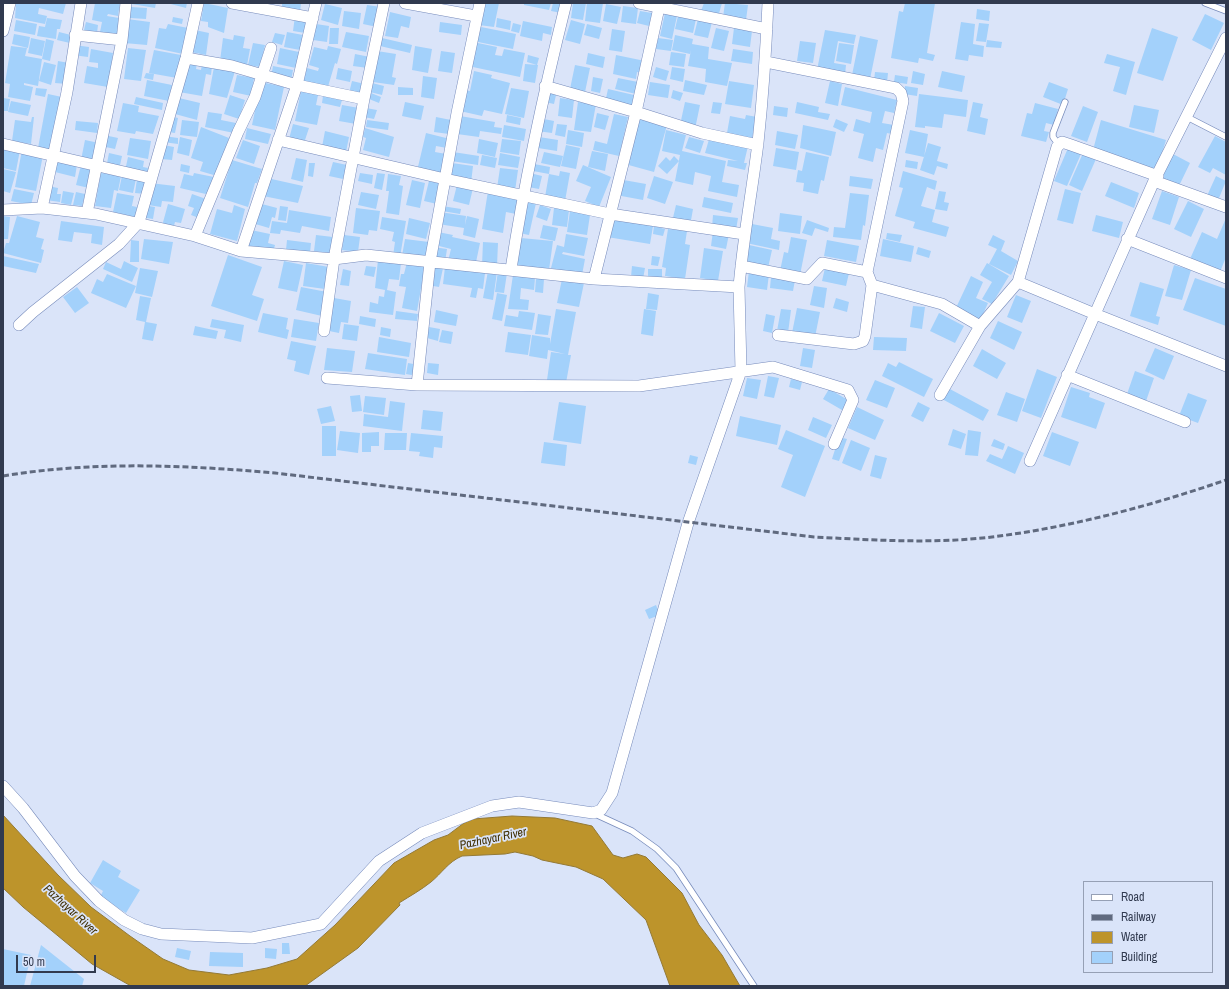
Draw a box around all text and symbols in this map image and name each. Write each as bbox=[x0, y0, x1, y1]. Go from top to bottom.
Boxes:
water label: Pazhayar River bbox=[458, 825, 528, 853]
legend bbox=[1083, 881, 1213, 973]
water label: Pazhayar River bbox=[40, 882, 100, 938]
text: Road bbox=[1121, 889, 1145, 905]
text: Railway bbox=[1121, 909, 1156, 925]
text: Water bbox=[1121, 929, 1147, 945]
scale bar bbox=[18, 947, 98, 973]
text: Building bbox=[1121, 949, 1157, 965]
text: 50 m bbox=[23, 954, 45, 970]

